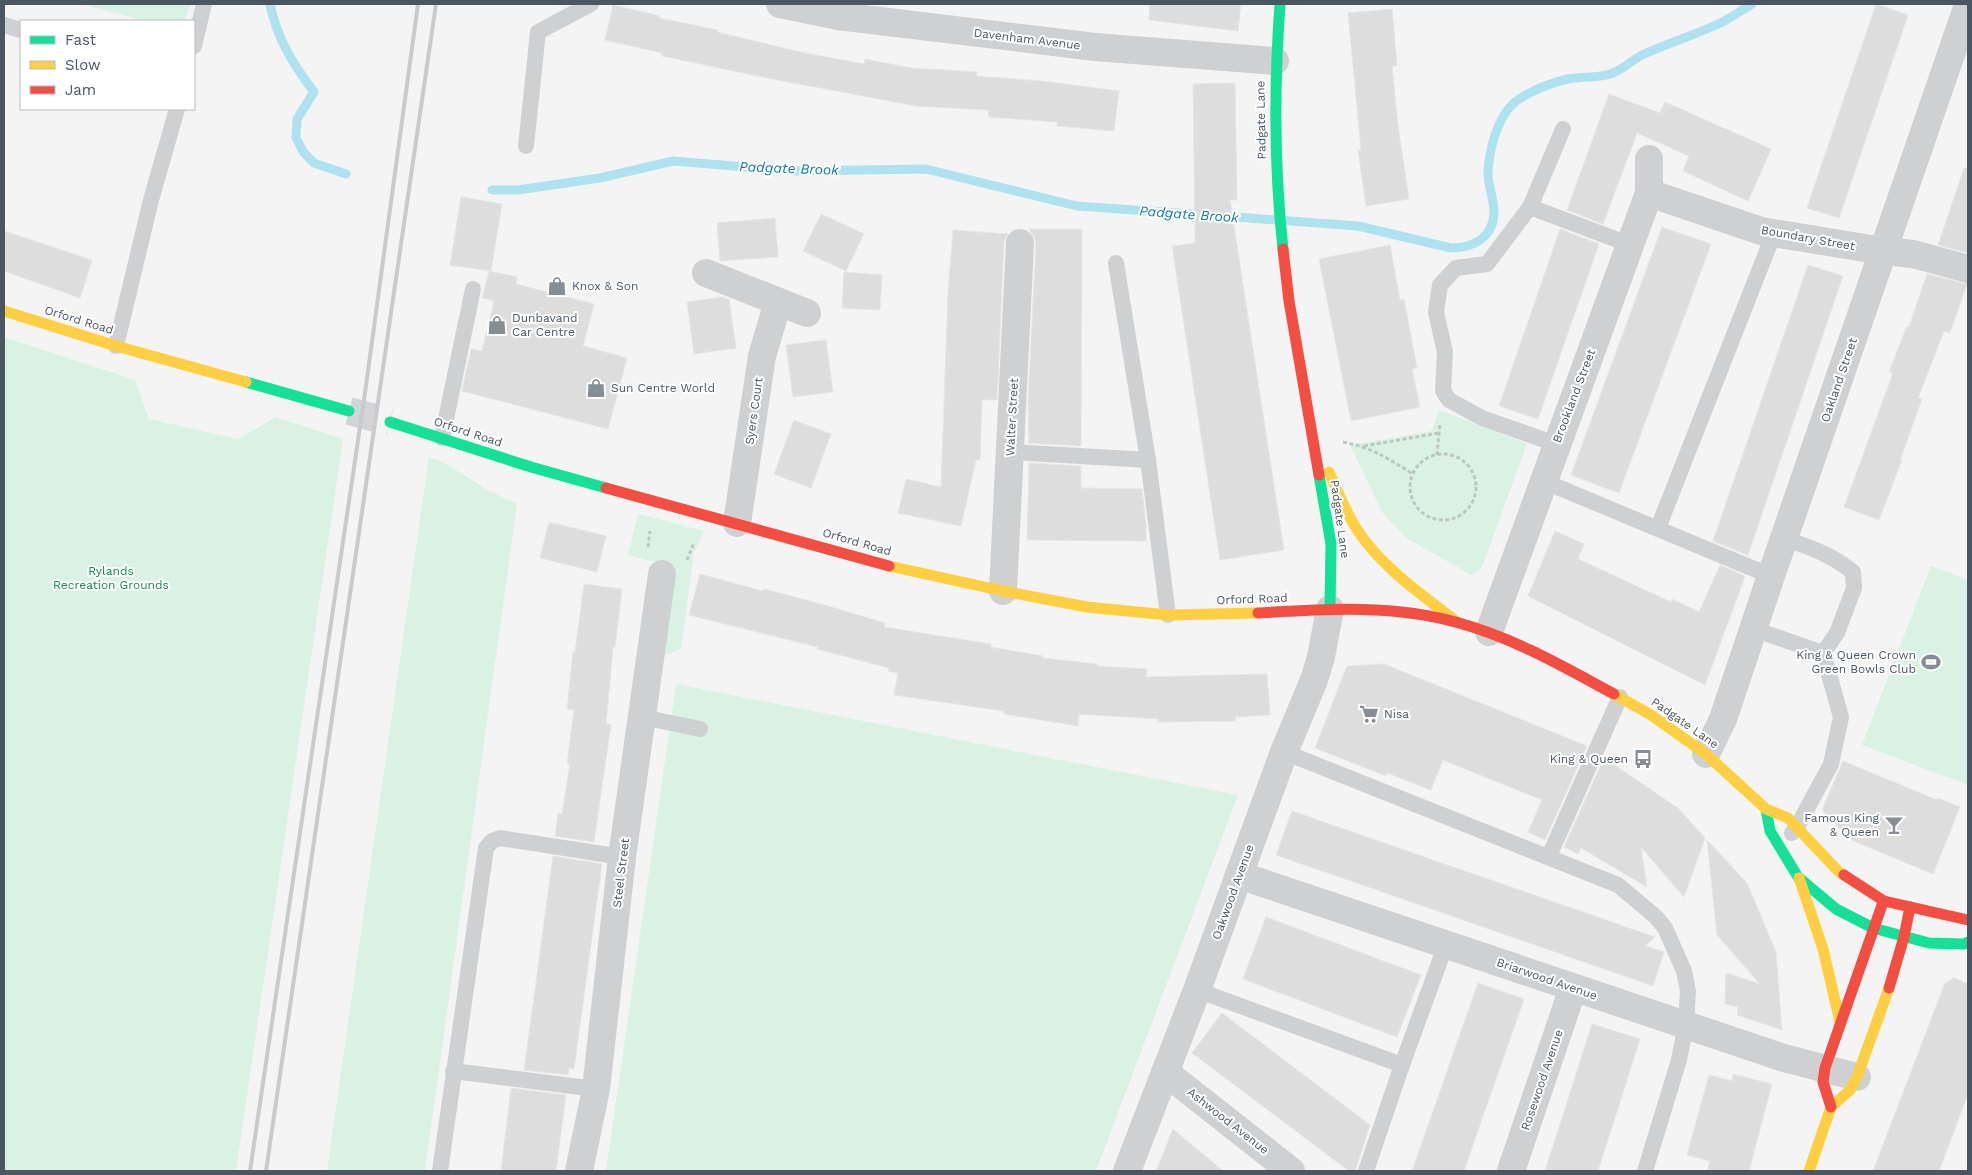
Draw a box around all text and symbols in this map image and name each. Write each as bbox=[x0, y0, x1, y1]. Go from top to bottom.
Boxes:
legend bbox=[20, 20, 195, 110]
street label: Davenham Avenue bbox=[973, 25, 1081, 53]
text: Fast bbox=[65, 31, 97, 49]
text: Slow bbox=[65, 56, 101, 74]
street label: Padgate Lane bbox=[1253, 80, 1269, 160]
text: Jam bbox=[65, 81, 96, 99]
water label: Padgate Brook bbox=[739, 158, 839, 178]
water label: Padgate Brook bbox=[1139, 203, 1240, 225]
street label: Boundary Street bbox=[1760, 223, 1856, 253]
shop icon: Knox & Son bbox=[546, 275, 568, 297]
place label: Knox & Son bbox=[572, 279, 638, 293]
street label: Orford Road bbox=[43, 303, 115, 337]
place label: Dunbavand Car Centre bbox=[512, 311, 577, 339]
shop icon: Dunbavand Car Centre bbox=[486, 314, 508, 336]
street label: Oakland Street bbox=[1818, 336, 1860, 424]
street label: Brookland Street bbox=[1550, 347, 1598, 445]
street label: Syers Court bbox=[742, 376, 766, 446]
shop icon: Sun Centre World bbox=[585, 377, 607, 399]
street label: Walter Street bbox=[1003, 378, 1021, 456]
place label: Sun Centre World bbox=[611, 381, 715, 395]
street label: Orford Road bbox=[432, 414, 504, 450]
street label: Padgate Lane bbox=[1328, 479, 1352, 559]
street label: Orford Road bbox=[821, 525, 893, 559]
park label: Rylands Recreation Grounds bbox=[53, 564, 169, 592]
street label: Orford Road bbox=[1216, 591, 1288, 607]
place label: King & Queen Crown Green Bowls Club bbox=[1796, 648, 1916, 676]
sports icon: King & Queen Crown Green Bowls Club bbox=[1920, 651, 1942, 673]
street label: Padgate Lane bbox=[1649, 695, 1721, 751]
supermarket icon: Nisa bbox=[1358, 703, 1380, 725]
place label: Nisa bbox=[1384, 707, 1409, 721]
bus stop icon: King & Queen bbox=[1632, 748, 1654, 770]
place label: King & Queen bbox=[1550, 752, 1628, 766]
place label: Famous King & Queen bbox=[1804, 811, 1880, 839]
bar icon: Famous King & Queen bbox=[1883, 814, 1905, 836]
street label: Steel Street bbox=[610, 837, 632, 909]
street label: Oakwood Avenue bbox=[1209, 842, 1257, 942]
street label: Briarwood Avenue bbox=[1495, 955, 1599, 1003]
street label: Rosewood Avenue bbox=[1518, 1028, 1566, 1132]
street label: Ashwood Avenue bbox=[1185, 1085, 1272, 1157]

